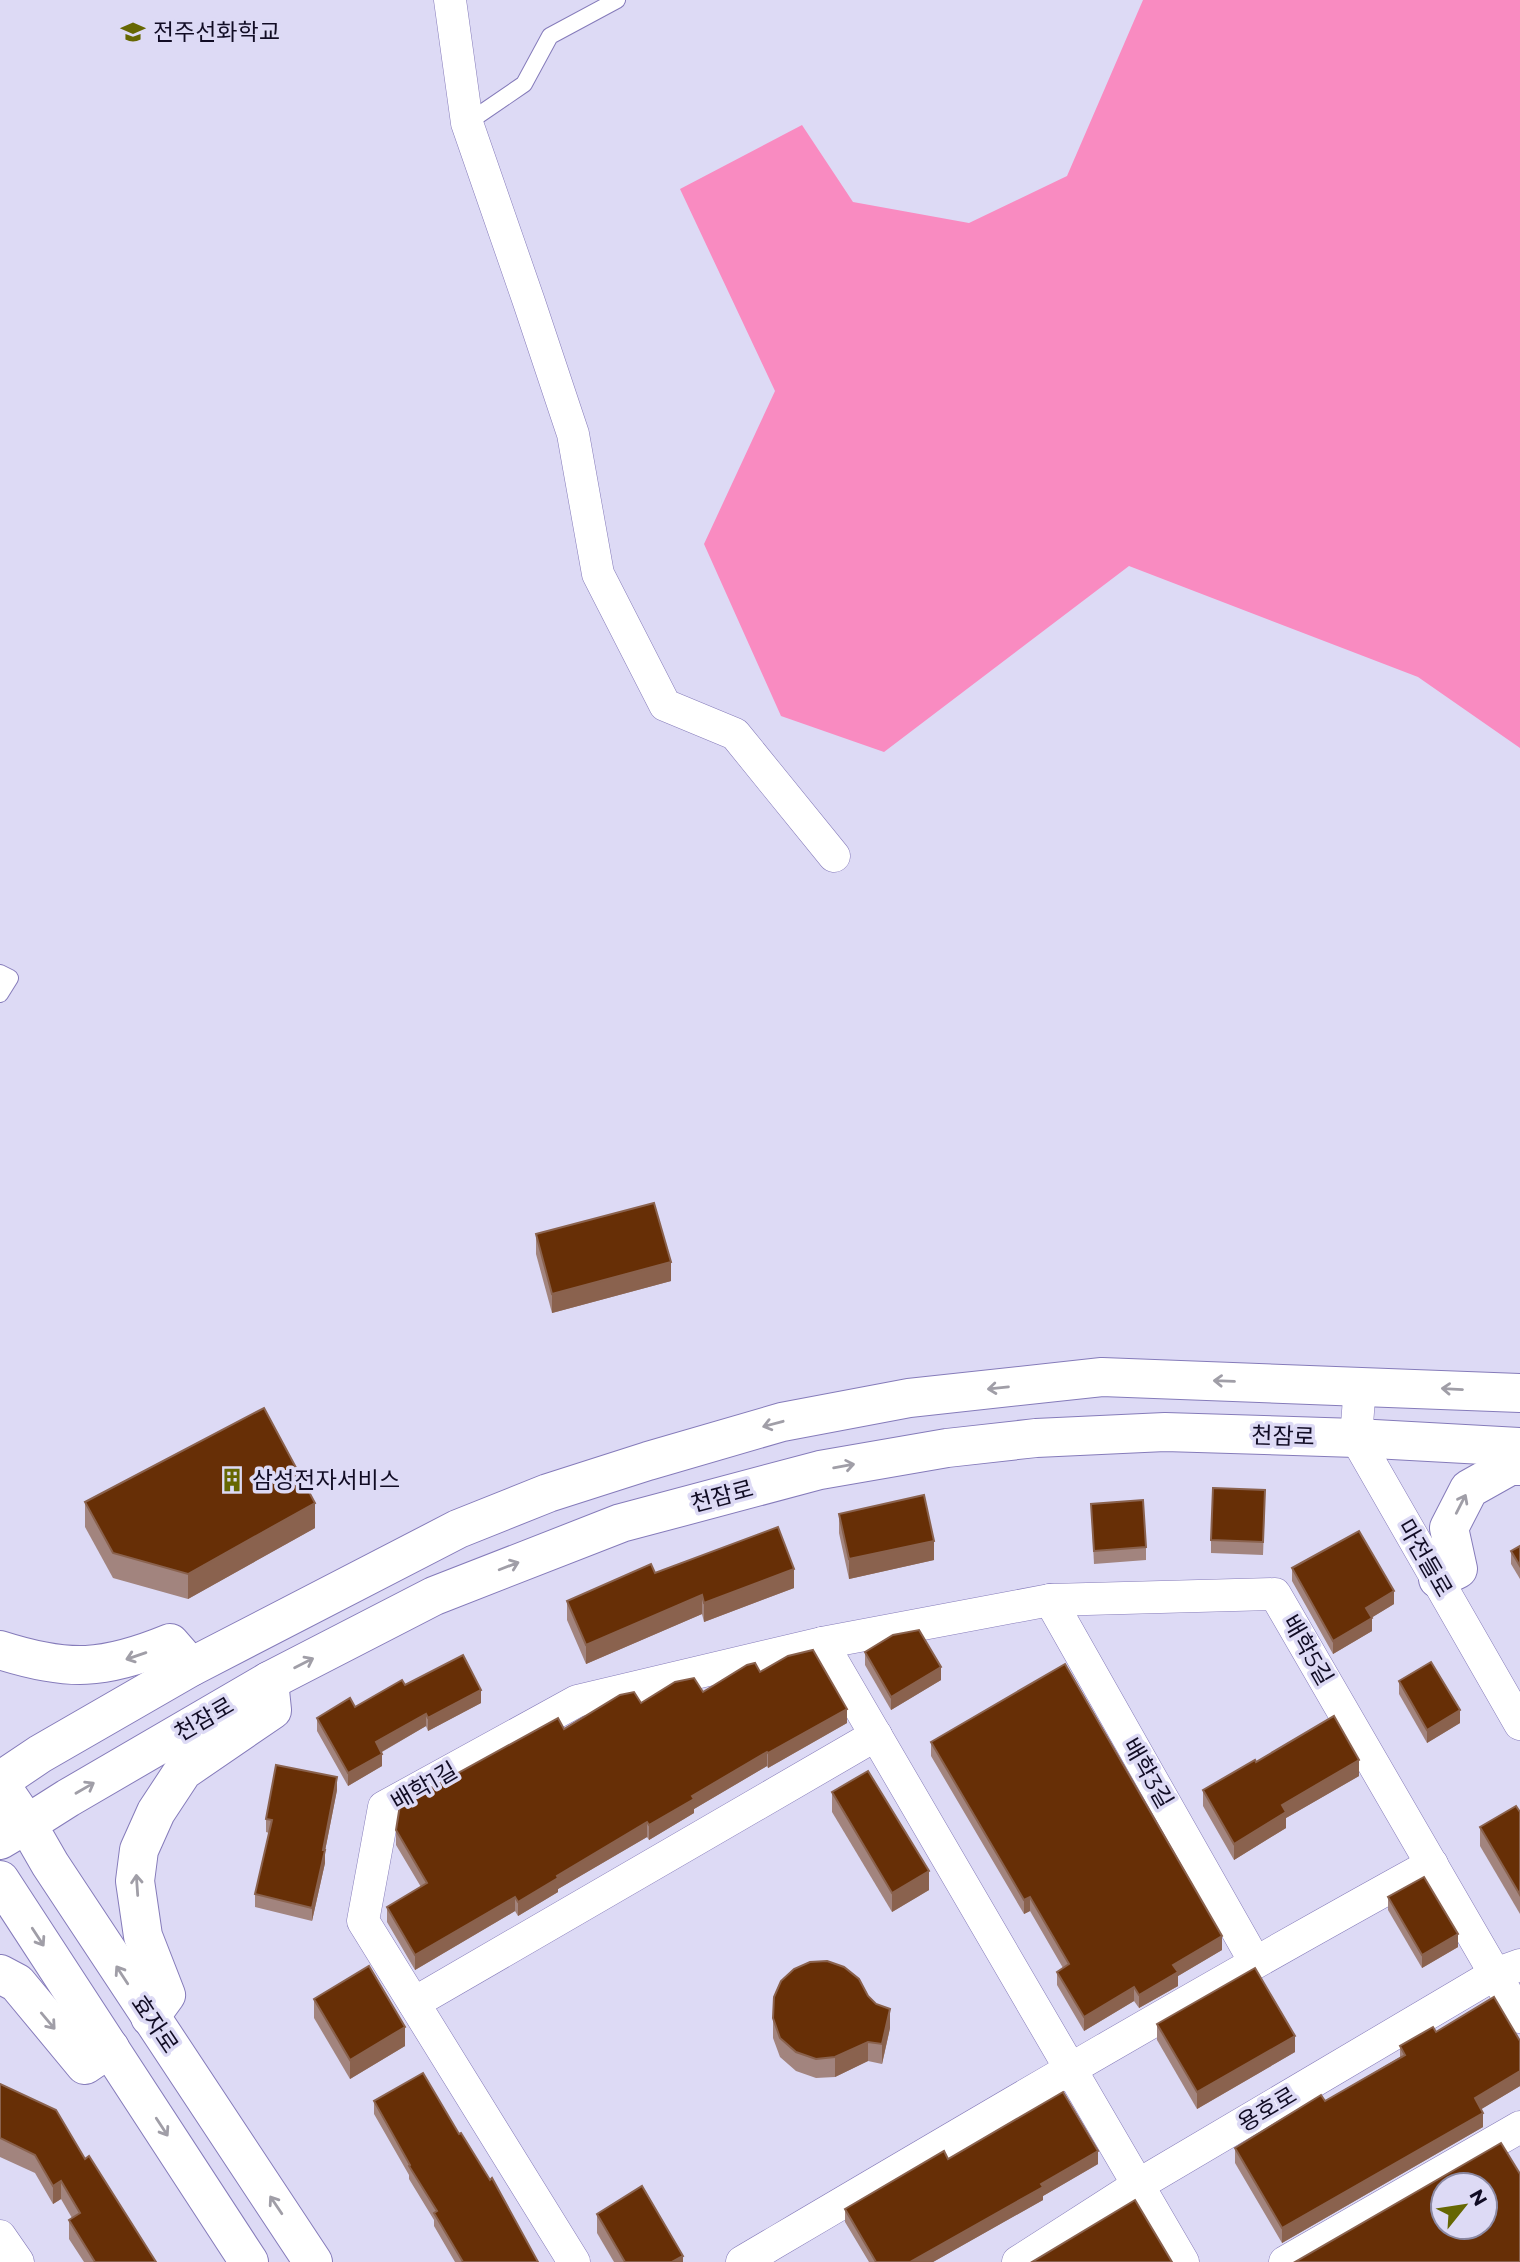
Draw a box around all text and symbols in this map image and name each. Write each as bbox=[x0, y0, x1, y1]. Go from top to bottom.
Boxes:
school or university icon: 전주선화학교 bbox=[119, 18, 147, 46]
place label: 전주선화학교 bbox=[153, 18, 280, 46]
one-way arrow bbox=[1213, 1374, 1236, 1388]
one-way arrow bbox=[987, 1382, 1009, 1395]
one-way arrow bbox=[1441, 1383, 1464, 1396]
one-way arrow bbox=[762, 1418, 785, 1431]
street label: 천잠로 bbox=[1251, 1421, 1315, 1451]
one-way arrow bbox=[832, 1459, 855, 1472]
building icon: 삼성전자서비스 bbox=[218, 1466, 246, 1494]
place label: 삼성전자서비스 bbox=[252, 1466, 400, 1494]
street label: 천잠로 bbox=[688, 1474, 756, 1518]
one-way arrow bbox=[1455, 1494, 1469, 1514]
street label: 마전들로 bbox=[1392, 1514, 1458, 1602]
one-way arrow bbox=[498, 1559, 520, 1572]
street label: 배학5길 bbox=[1277, 1610, 1339, 1690]
one-way arrow bbox=[126, 1650, 148, 1663]
one-way arrow bbox=[293, 1656, 314, 1669]
street label: 천잠로 bbox=[170, 1691, 238, 1747]
street label: 배학3길 bbox=[1117, 1733, 1179, 1813]
street label: 배학1길 bbox=[386, 1756, 462, 1816]
one-way arrow bbox=[75, 1781, 95, 1795]
one-way arrow bbox=[130, 1874, 143, 1897]
one-way arrow bbox=[31, 1926, 45, 1946]
one-way arrow bbox=[115, 1966, 130, 1985]
street label: 효자로 bbox=[126, 1990, 184, 2058]
one-way arrow bbox=[40, 2012, 56, 2030]
street label: 용호로 bbox=[1233, 2081, 1301, 2137]
one-way arrow bbox=[155, 2117, 169, 2137]
north arrow bbox=[1429, 2171, 1499, 2241]
text: N bbox=[1464, 2185, 1492, 2210]
one-way arrow bbox=[268, 2196, 283, 2215]

